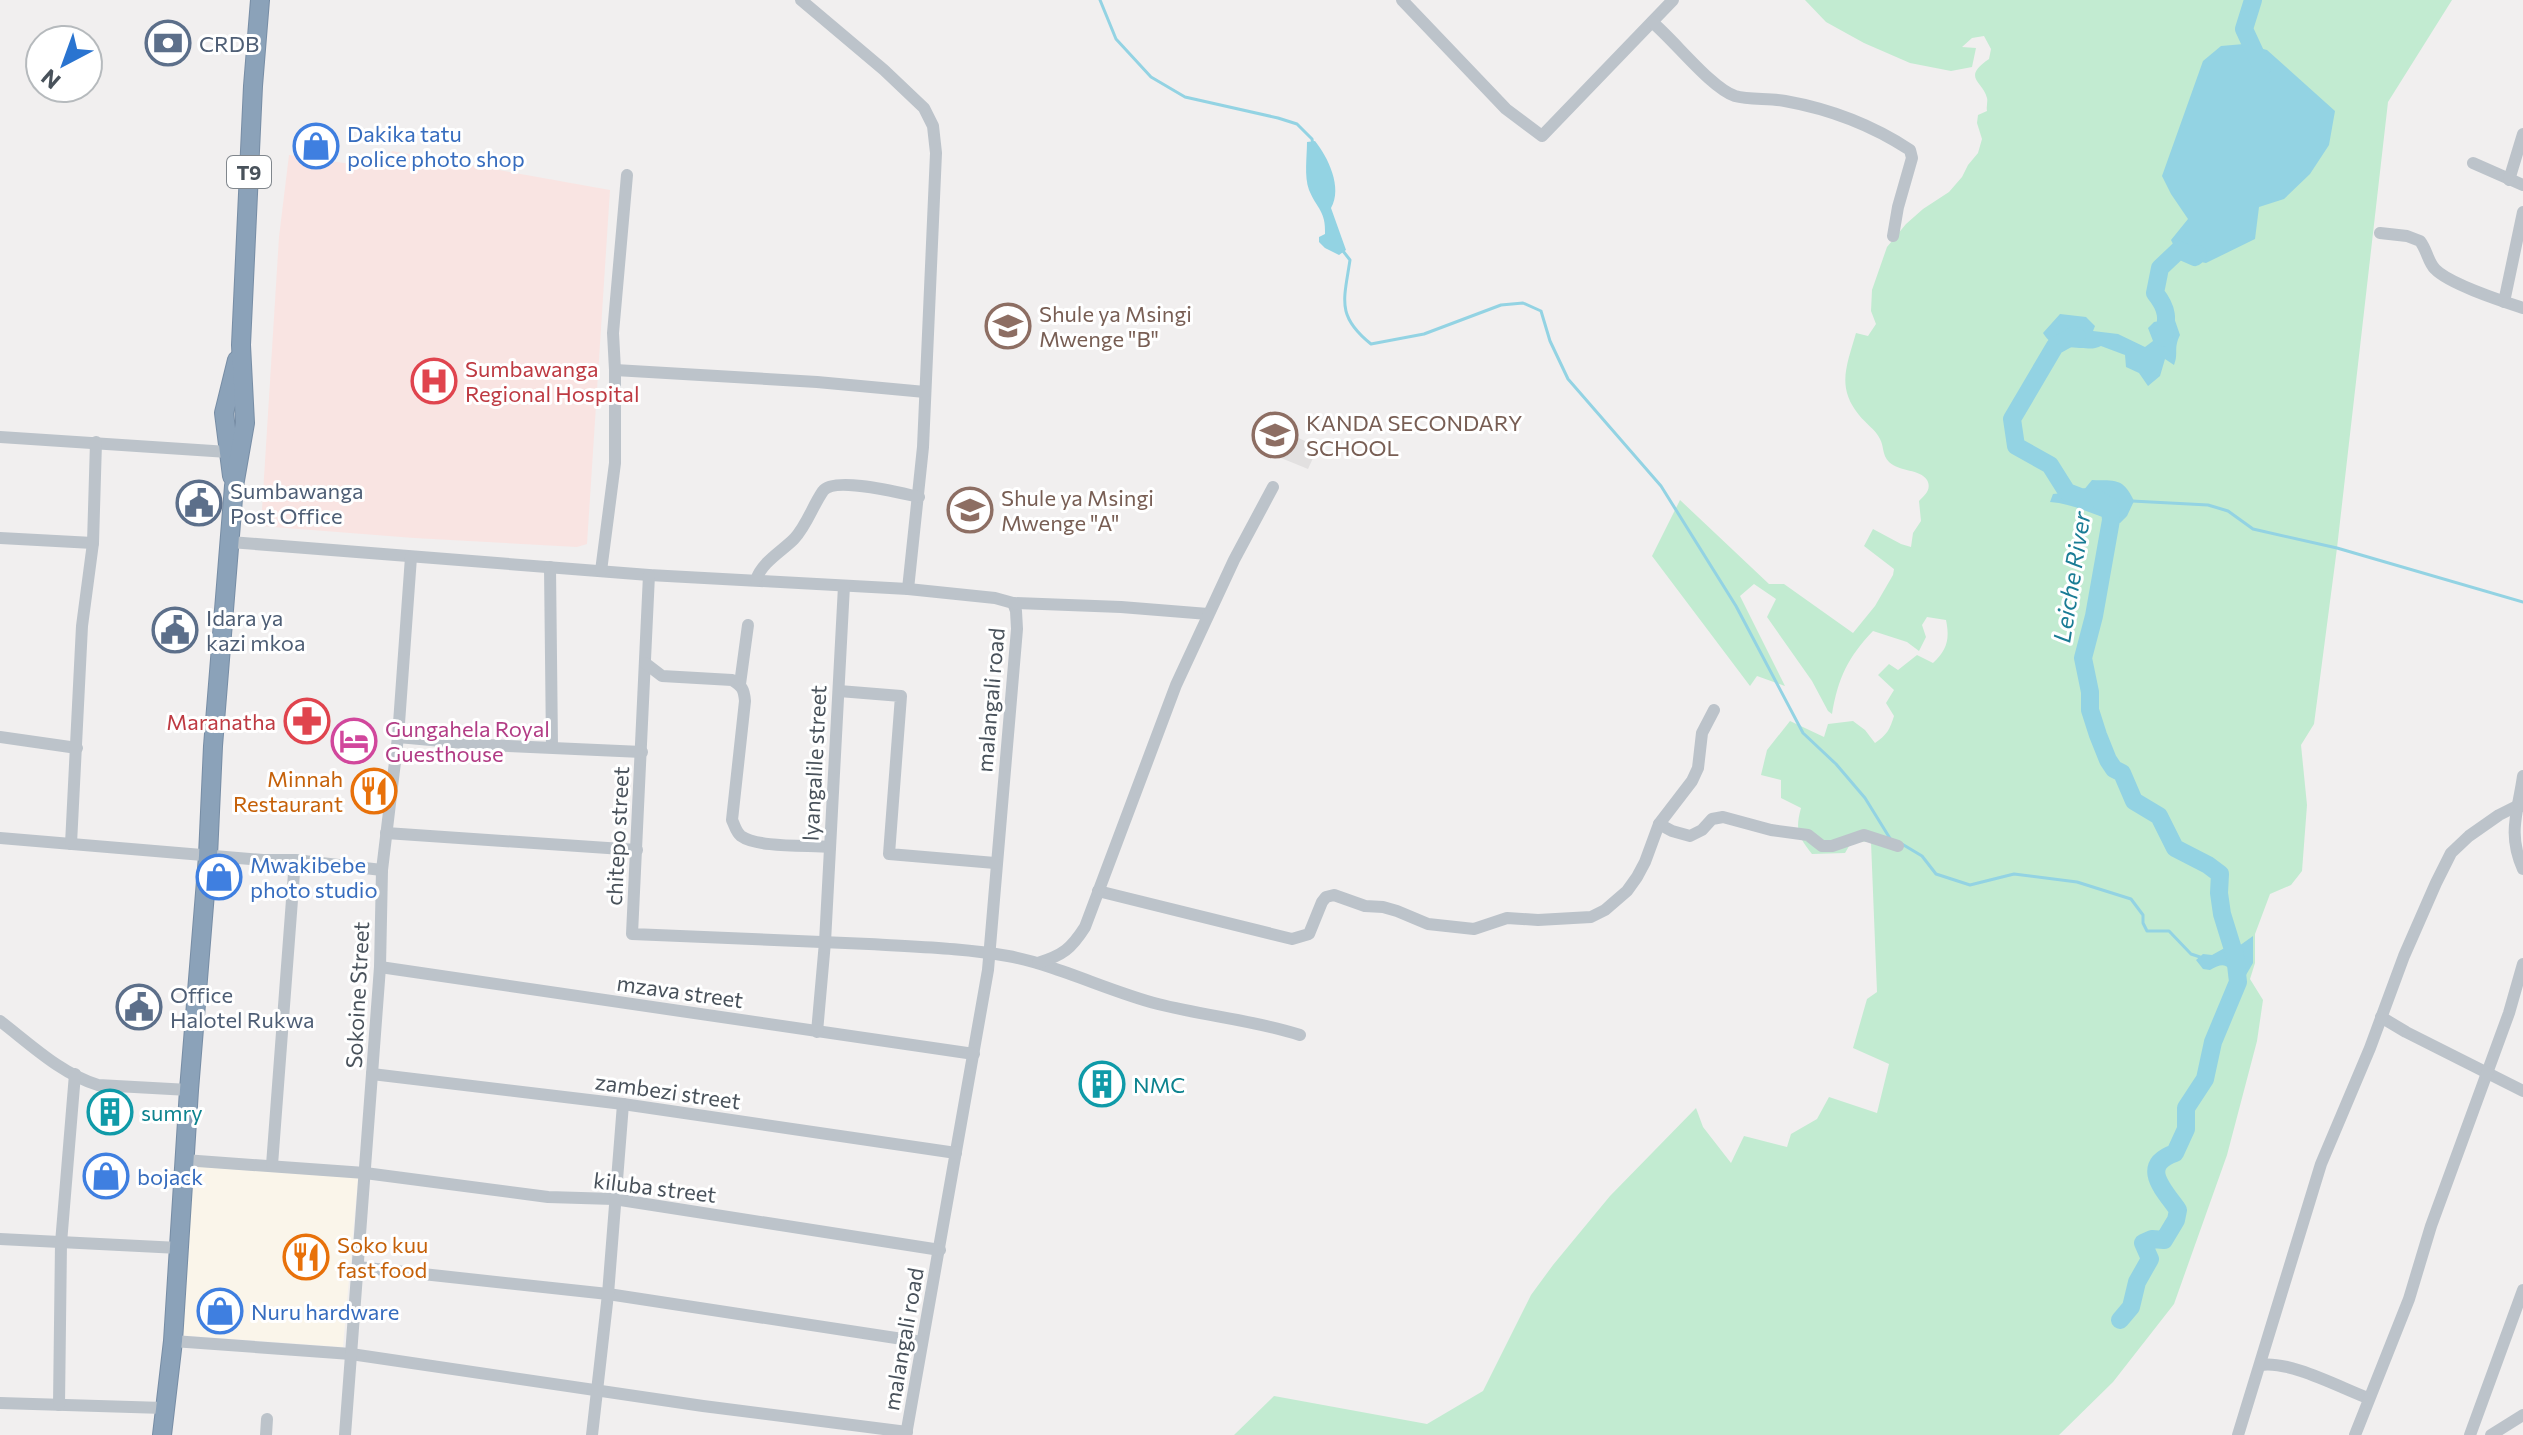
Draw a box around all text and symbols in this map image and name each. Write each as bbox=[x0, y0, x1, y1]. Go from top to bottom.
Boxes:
bank icon: CRDB bbox=[144, 19, 192, 67]
north arrow bbox=[24, 24, 104, 104]
place label: CRDB bbox=[199, 30, 259, 57]
text: N bbox=[35, 64, 66, 95]
place label: Dakika tatu police photo shop bbox=[347, 120, 525, 172]
shop icon: Dakika tatu police photo shop bbox=[292, 122, 340, 170]
road number: T9 bbox=[227, 156, 271, 188]
place label: Shule ya Msingi Mwenge "B" bbox=[1039, 300, 1192, 352]
school or university icon: Shule ya Msingi Mwenge "B" bbox=[984, 302, 1032, 350]
place label: Sumbawanga Regional Hospital bbox=[465, 355, 639, 407]
hospital icon: Sumbawanga Regional Hospital bbox=[410, 357, 458, 405]
place label: KANDA SECONDARY SCHOOL bbox=[1306, 409, 1522, 461]
school or university icon: KANDA SECONDARY SCHOOL bbox=[1251, 411, 1299, 459]
place label: Sumbawanga Post Office bbox=[230, 477, 363, 529]
public building icon: Sumbawanga Post Office bbox=[175, 479, 223, 527]
place label: Shule ya Msingi Mwenge "A" bbox=[1001, 484, 1154, 536]
school or university icon: Shule ya Msingi Mwenge "A" bbox=[946, 486, 994, 534]
water label: Leiche River bbox=[2046, 508, 2096, 644]
place label: Idara ya kazi mkoa bbox=[206, 604, 306, 656]
public building icon: Idara ya kazi mkoa bbox=[151, 606, 199, 654]
street label: malangali road bbox=[970, 627, 1010, 773]
street label: lyangalile street bbox=[796, 684, 832, 842]
pharmacy icon: Maranatha bbox=[283, 697, 331, 745]
place label: Maranatha bbox=[166, 708, 276, 735]
place label: Gungahela Royal Guesthouse bbox=[385, 715, 550, 767]
hotel icon: Gungahela Royal Guesthouse bbox=[330, 717, 378, 765]
place label: Minnah Restaurant bbox=[233, 765, 343, 817]
street label: chitepo street bbox=[600, 766, 634, 906]
restaurant icon: Minnah Restaurant bbox=[350, 767, 398, 815]
place label: Mwakibebe photo studio bbox=[250, 851, 378, 903]
shop icon: Mwakibebe photo studio bbox=[195, 853, 243, 901]
street label: Sokoine Street bbox=[340, 921, 374, 1069]
street label: mzava street bbox=[615, 969, 745, 1013]
place label: Office Halotel Rukwa bbox=[170, 981, 315, 1033]
public building icon: Office Halotel Rukwa bbox=[115, 983, 163, 1031]
building icon: NMC bbox=[1078, 1060, 1126, 1108]
street label: zambezi street bbox=[594, 1067, 742, 1115]
place label: NMC bbox=[1133, 1071, 1185, 1098]
building icon: sumry bbox=[86, 1088, 134, 1136]
place label: sumry bbox=[141, 1099, 203, 1126]
shop icon: bojack bbox=[82, 1152, 130, 1200]
place label: bojack bbox=[137, 1163, 203, 1190]
street label: kiluba street bbox=[592, 1166, 718, 1208]
place label: Soko kuu fast food bbox=[337, 1231, 428, 1283]
restaurant icon: Soko kuu fast food bbox=[282, 1233, 330, 1281]
street label: malangali road bbox=[877, 1265, 929, 1413]
shop icon: Nuru hardware bbox=[196, 1287, 244, 1335]
place label: Nuru hardware bbox=[251, 1298, 399, 1325]

